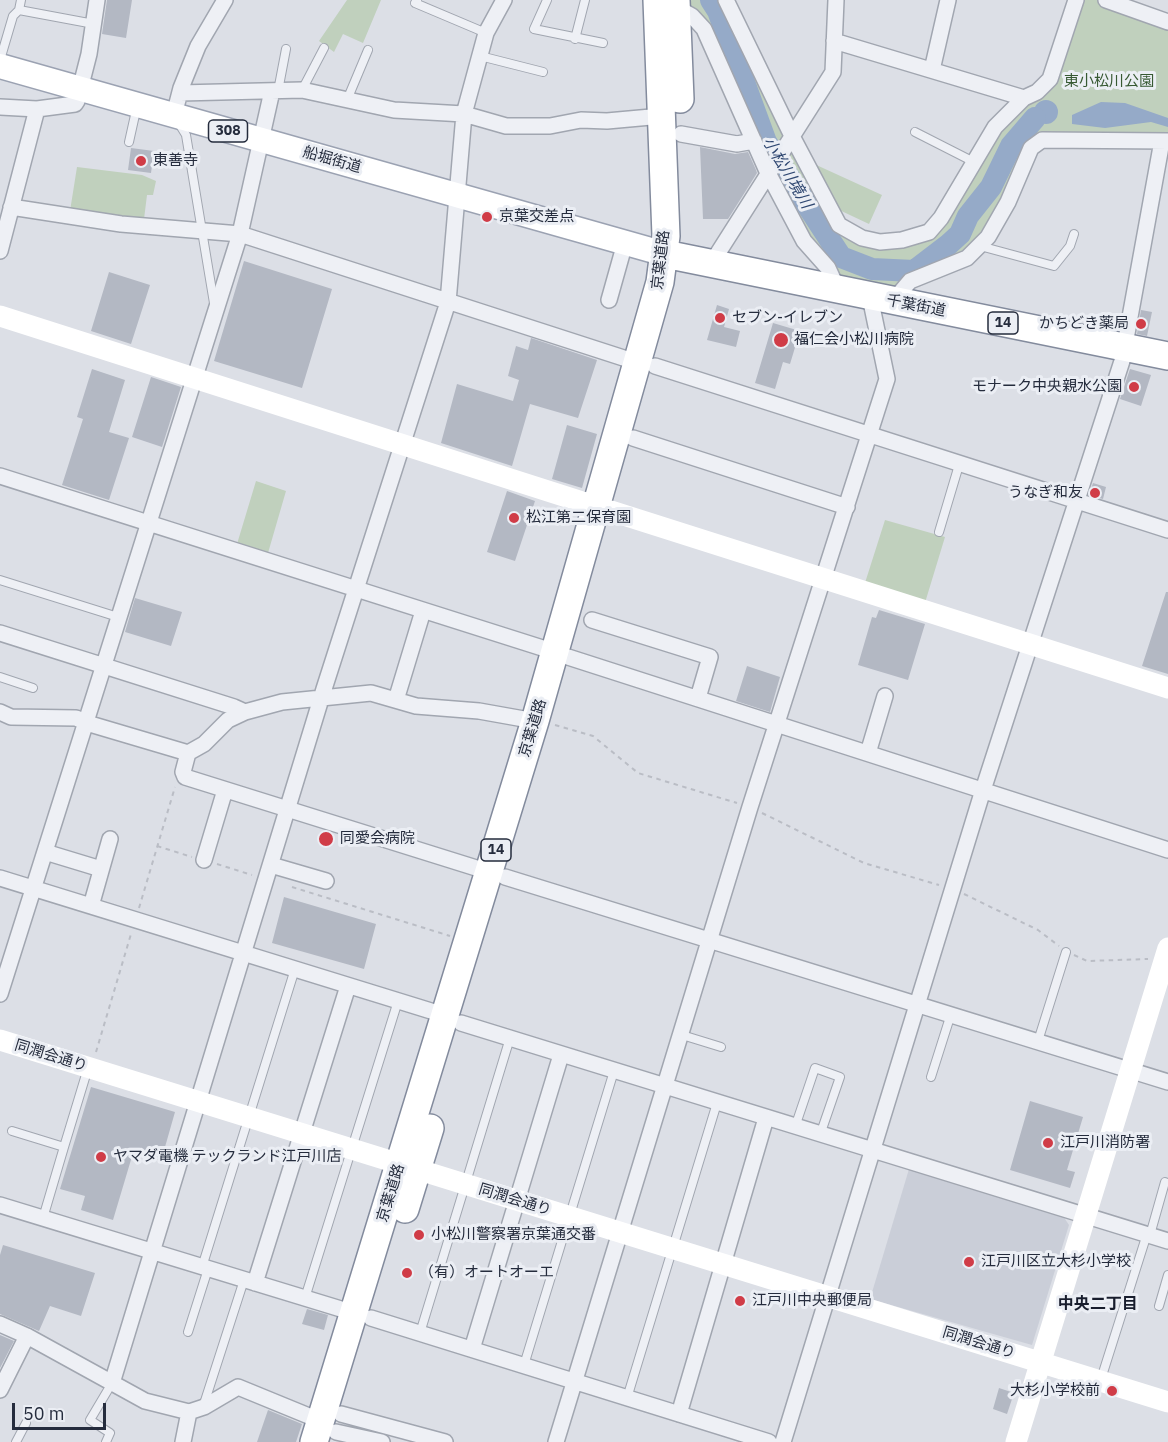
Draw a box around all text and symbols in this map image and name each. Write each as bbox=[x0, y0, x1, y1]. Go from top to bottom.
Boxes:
park label: 東小松川公園 bbox=[1064, 73, 1154, 91]
road number: 308 bbox=[208, 120, 248, 142]
water label: 小松川境川 bbox=[758, 134, 816, 212]
street label: 船堀街道 bbox=[301, 143, 363, 177]
place label: 東善寺 bbox=[153, 152, 198, 170]
marker: 東善寺 bbox=[134, 154, 148, 168]
place label: 京葉交差点 bbox=[499, 208, 574, 226]
marker: 京葉交差点 bbox=[480, 210, 494, 224]
street label: 京葉道路 bbox=[648, 229, 674, 291]
street label: 千葉街道 bbox=[885, 291, 947, 321]
place label: セブン-イレブン bbox=[732, 309, 843, 327]
marker: セブン-イレブン bbox=[713, 311, 727, 325]
road number: 14 bbox=[988, 312, 1018, 334]
place label: かちどき薬局 bbox=[1039, 315, 1129, 333]
marker: かちどき薬局 bbox=[1134, 317, 1148, 331]
marker: 福仁会小松川病院 bbox=[772, 331, 790, 349]
place label: 福仁会小松川病院 bbox=[794, 331, 914, 349]
place label: モナーク中央親水公園 bbox=[972, 378, 1122, 396]
marker: モナーク中央親水公園 bbox=[1127, 380, 1141, 394]
place label: うなぎ和友 bbox=[1008, 484, 1083, 502]
marker: うなぎ和友 bbox=[1088, 486, 1102, 500]
place label: 松江第二保育園 bbox=[526, 509, 631, 527]
marker: 松江第二保育園 bbox=[507, 511, 521, 525]
street label: 京葉道路 bbox=[516, 697, 550, 759]
marker: 同愛会病院 bbox=[317, 830, 335, 848]
place label: 同愛会病院 bbox=[340, 830, 415, 848]
road number: 14 bbox=[481, 839, 511, 861]
street label: 同潤会通り bbox=[13, 1036, 89, 1076]
place label: 江戸川消防署 bbox=[1060, 1134, 1150, 1152]
marker: 江戸川消防署 bbox=[1041, 1136, 1055, 1150]
place label: ヤマダ電機 テックランド江戸川店 bbox=[113, 1148, 342, 1166]
marker: ヤマダ電機 テックランド江戸川店 bbox=[94, 1150, 108, 1164]
street label: 京葉道路 bbox=[374, 1162, 408, 1224]
street label: 同潤会通り bbox=[477, 1180, 553, 1220]
place label: 小松川警察署京葉通交番 bbox=[431, 1226, 596, 1244]
marker: 小松川警察署京葉通交番 bbox=[412, 1228, 426, 1242]
place label: 江戸川区立大杉小学校 bbox=[981, 1253, 1131, 1271]
marker: 江戸川区立大杉小学校 bbox=[962, 1255, 976, 1269]
place label: （有）オートオーエ bbox=[419, 1264, 554, 1282]
marker: （有）オートオーエ bbox=[400, 1266, 414, 1280]
place label: 江戸川中央郵便局 bbox=[752, 1292, 872, 1310]
marker: 江戸川中央郵便局 bbox=[733, 1294, 747, 1308]
district label: 中央二丁目 bbox=[1058, 1294, 1138, 1314]
street label: 同潤会通り bbox=[941, 1323, 1017, 1363]
place label: 大杉小学校前 bbox=[1010, 1382, 1100, 1400]
marker: 大杉小学校前 bbox=[1105, 1384, 1119, 1398]
scale bar bbox=[15, 1391, 110, 1429]
text: 50 m bbox=[23, 1402, 65, 1425]

